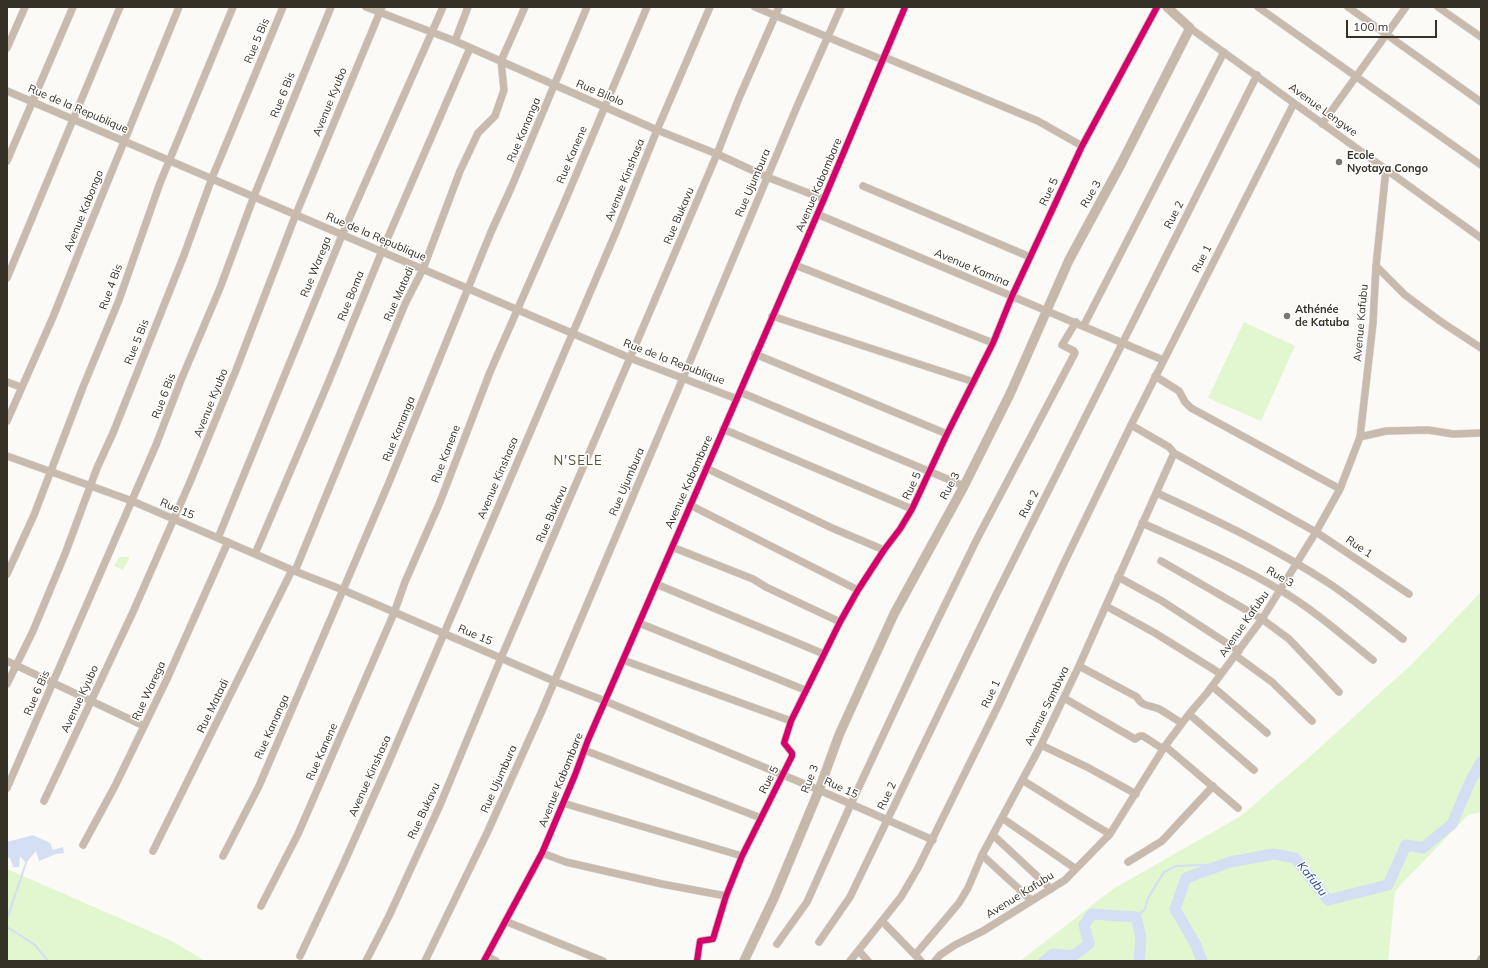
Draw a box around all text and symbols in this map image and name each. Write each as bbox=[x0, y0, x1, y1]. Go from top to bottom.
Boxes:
scale bar bbox=[1348, 12, 1439, 38]
street label: Rue 5 Bis bbox=[242, 16, 272, 66]
text: 100 m bbox=[1353, 19, 1388, 34]
street label: Avenue Kyubo bbox=[310, 66, 350, 138]
street label: Rue 6 Bis bbox=[268, 70, 298, 120]
street label: Rue Bilolo bbox=[574, 77, 626, 109]
street label: Avenue Lengwe bbox=[1286, 81, 1360, 139]
street label: Rue de la Republique bbox=[26, 82, 130, 136]
street label: Rue Kananga bbox=[504, 96, 544, 164]
street label: Rue Kanene bbox=[554, 124, 590, 186]
street label: Avenue Kabambare bbox=[793, 136, 845, 234]
street label: Avenue Kinshasa bbox=[602, 137, 648, 223]
street label: Rue Ujumbura bbox=[733, 147, 773, 219]
place label: Ecole Nyotaya Congo bbox=[1347, 149, 1428, 175]
marker: Ecole Nyotaya Congo bbox=[1334, 157, 1344, 167]
street label: Avenue Kabongo bbox=[62, 168, 106, 254]
street label: Rue 5 bbox=[1037, 176, 1061, 208]
street label: Rue 3 bbox=[1078, 178, 1104, 210]
street label: Rue Bukavu bbox=[661, 185, 697, 247]
street label: Rue 2 bbox=[1161, 199, 1187, 231]
street label: Rue de la Republique bbox=[324, 210, 428, 264]
street label: Rue Warega bbox=[298, 235, 334, 299]
street label: Rue 1 bbox=[1189, 243, 1215, 275]
street label: Avenue Kamina bbox=[933, 246, 1011, 290]
street label: Rue 4 Bis bbox=[97, 262, 125, 312]
street label: Rue Matadi bbox=[381, 265, 417, 323]
street label: Rue Boma bbox=[335, 269, 367, 323]
street label: Avenue Kafubu bbox=[1351, 284, 1371, 362]
place label: Athénée de Katuba bbox=[1295, 303, 1349, 329]
marker: Athénée de Katuba bbox=[1282, 311, 1292, 321]
street label: Rue 5 Bis bbox=[122, 317, 152, 367]
street label: Rue de la Republique bbox=[621, 337, 727, 387]
street label: Avenue Kyubo bbox=[191, 367, 231, 439]
street label: Rue 6 Bis bbox=[149, 371, 179, 421]
street label: Rue Kananga bbox=[380, 394, 418, 464]
street label: Rue Kanene bbox=[429, 423, 463, 485]
street label: Avenue Kabambare bbox=[662, 433, 716, 531]
street label: Avenue Kinshasa bbox=[475, 435, 521, 521]
street label: Rue Ujumbura bbox=[607, 446, 647, 518]
district label: N'SELE bbox=[553, 453, 603, 469]
street label: Rue 5 bbox=[900, 470, 924, 502]
street label: Rue 3 bbox=[937, 470, 963, 502]
street label: Rue Bukavu bbox=[534, 483, 570, 545]
street label: Rue 2 bbox=[1016, 488, 1042, 520]
street label: Rue 15 bbox=[158, 496, 196, 522]
street label: Rue 1 bbox=[1343, 533, 1375, 561]
street label: Rue 3 bbox=[1264, 564, 1296, 590]
street label: Avenue Kafubu bbox=[1216, 588, 1272, 660]
street label: Rue 15 bbox=[456, 622, 494, 648]
street label: Rue Warega bbox=[129, 659, 169, 723]
street label: Avenue Kyubo bbox=[59, 663, 101, 735]
street label: Avenue Sambwa bbox=[1022, 664, 1072, 748]
street label: Rue 6 Bis bbox=[21, 668, 53, 718]
street label: Rue Matadi bbox=[194, 677, 232, 735]
street label: Rue 1 bbox=[979, 678, 1003, 710]
street label: Rue Kananga bbox=[252, 693, 292, 761]
street label: Rue Kanene bbox=[304, 721, 340, 783]
street label: Avenue Kabambare bbox=[536, 731, 586, 829]
street label: Avenue Kinshasa bbox=[346, 733, 394, 819]
street label: Rue Ujumbura bbox=[478, 743, 520, 815]
street label: Rue 3 bbox=[799, 763, 821, 795]
street label: Rue 5 bbox=[756, 764, 782, 796]
street label: Rue 15 bbox=[822, 775, 860, 801]
street label: Rue 2 bbox=[875, 780, 899, 812]
street label: Rue Bukavu bbox=[405, 781, 443, 841]
water label: Kafubu bbox=[1294, 859, 1330, 899]
street label: Avenue Kafubu bbox=[984, 869, 1056, 921]

